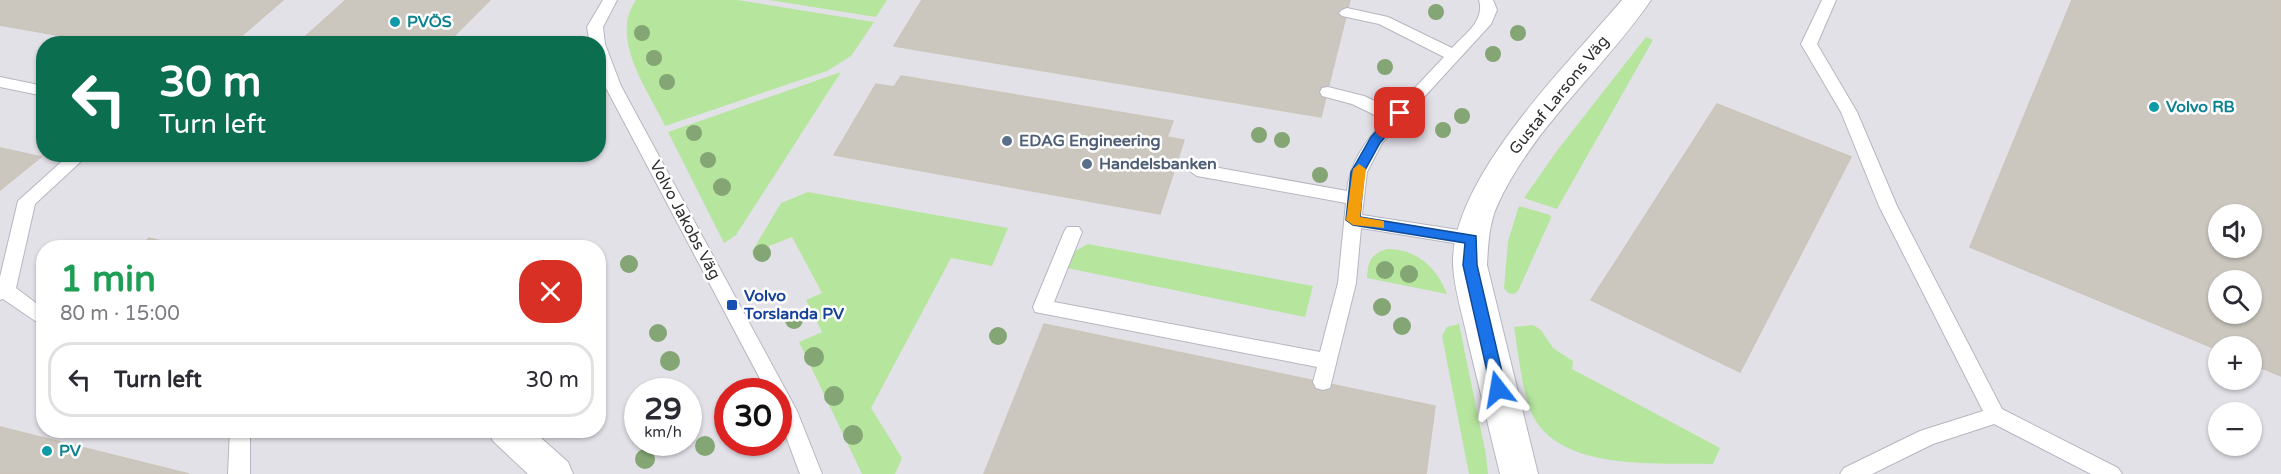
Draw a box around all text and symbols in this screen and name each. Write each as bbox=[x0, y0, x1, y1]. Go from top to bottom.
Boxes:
place label: PVÖS bbox=[407, 12, 452, 32]
marker: PVÖS bbox=[388, 15, 402, 29]
street label: Gustaf Larsons Väg bbox=[1505, 31, 1613, 159]
text: 30 m bbox=[159, 57, 261, 108]
icon: left bbox=[60, 60, 138, 138]
pin bbox=[1374, 87, 1425, 138]
icon: arrive bbox=[1383, 96, 1416, 129]
place label: Volvo RB bbox=[2166, 97, 2235, 117]
marker: Volvo RB bbox=[2147, 100, 2161, 114]
text: Turn left bbox=[159, 108, 266, 141]
place label: EDAG Engineering bbox=[1019, 131, 1161, 151]
marker: EDAG Engineering bbox=[1000, 134, 1014, 148]
place label: Handelsbanken bbox=[1099, 154, 1217, 174]
street label: Volvo Jakobs Väg bbox=[645, 157, 725, 283]
marker: Handelsbanken bbox=[1080, 157, 1094, 171]
map controls bbox=[2208, 204, 2262, 456]
button: sound bbox=[2208, 204, 2262, 258]
text: 1 min bbox=[60, 258, 156, 301]
button: close bbox=[519, 260, 582, 323]
button: search bbox=[2208, 270, 2262, 324]
place label: Volvo Torslanda PV bbox=[743, 286, 845, 324]
marker: Volvo Torslanda PV bbox=[725, 298, 739, 312]
text: 80 m · 15:00 bbox=[60, 302, 180, 326]
button: + bbox=[2208, 336, 2262, 390]
position arrow bbox=[1466, 357, 1530, 421]
icon: left bbox=[63, 363, 96, 396]
text: Turn left bbox=[114, 367, 202, 393]
text: 30 m bbox=[525, 367, 579, 393]
speed limit sign: 30 bbox=[714, 378, 792, 456]
text: 29 bbox=[644, 391, 682, 428]
button: − bbox=[2208, 402, 2262, 456]
text: km/h bbox=[644, 423, 682, 441]
place label: PV bbox=[59, 441, 82, 461]
marker: PV bbox=[40, 444, 54, 458]

